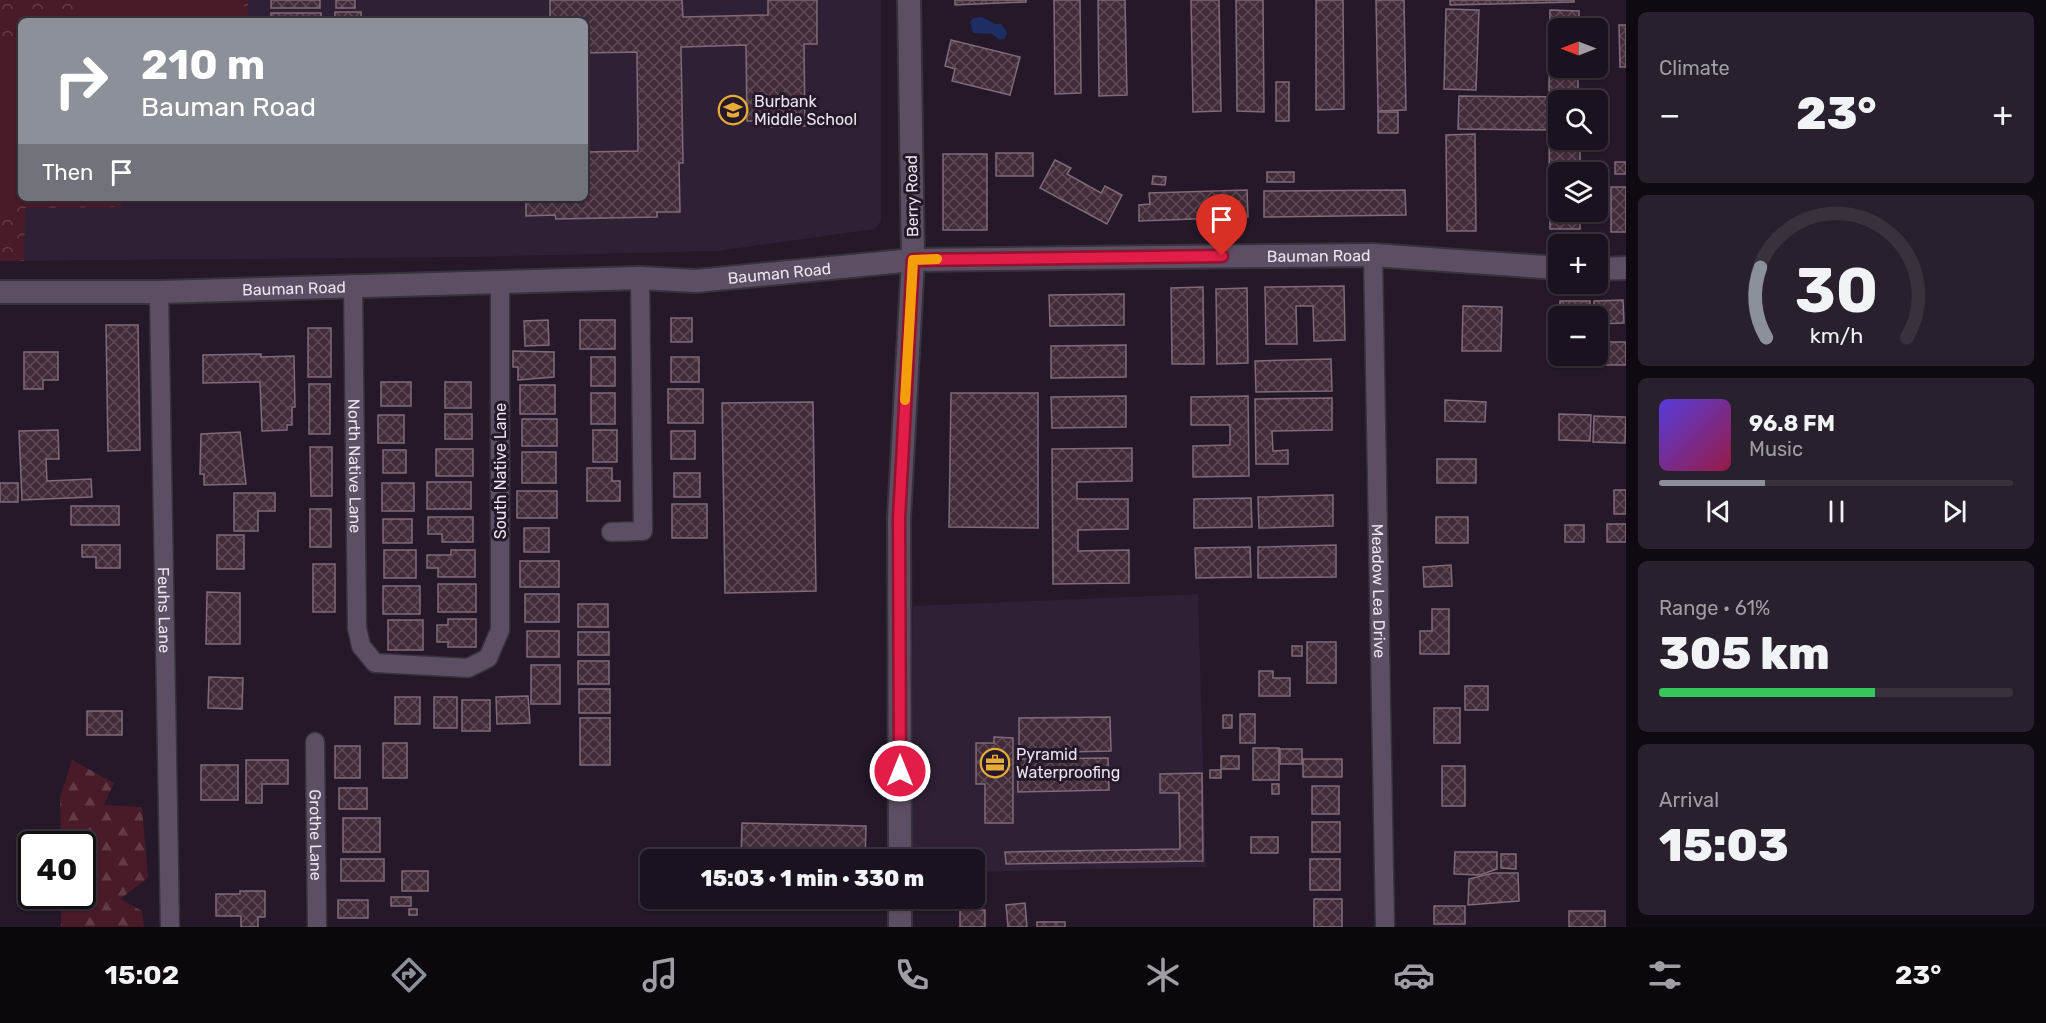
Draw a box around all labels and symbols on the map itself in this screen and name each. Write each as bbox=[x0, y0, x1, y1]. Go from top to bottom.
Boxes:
north arrow bbox=[1548, 18, 1608, 78]
place label: Burbank Middle School bbox=[754, 92, 857, 129]
school or university icon: Burbank Middle School bbox=[717, 94, 749, 126]
street label: Berry Road bbox=[902, 155, 922, 237]
pin bbox=[1196, 194, 1247, 256]
street label: Bauman Road bbox=[1267, 246, 1371, 265]
street label: Bauman Road bbox=[727, 258, 832, 287]
street label: Bauman Road bbox=[242, 277, 346, 299]
street label: North Native Lane bbox=[345, 399, 365, 533]
street label: South Native Lane bbox=[491, 403, 510, 539]
street label: Meadow Lea Drive bbox=[1368, 524, 1390, 658]
street label: Feuhs Lane bbox=[154, 567, 175, 653]
position arrow bbox=[868, 739, 932, 803]
place label: Pyramid Waterproofing bbox=[1016, 745, 1120, 782]
office icon: Pyramid Waterproofing bbox=[979, 747, 1011, 779]
street label: Grothe Lane bbox=[306, 789, 326, 881]
speed limit sign: 40 bbox=[18, 831, 96, 909]

